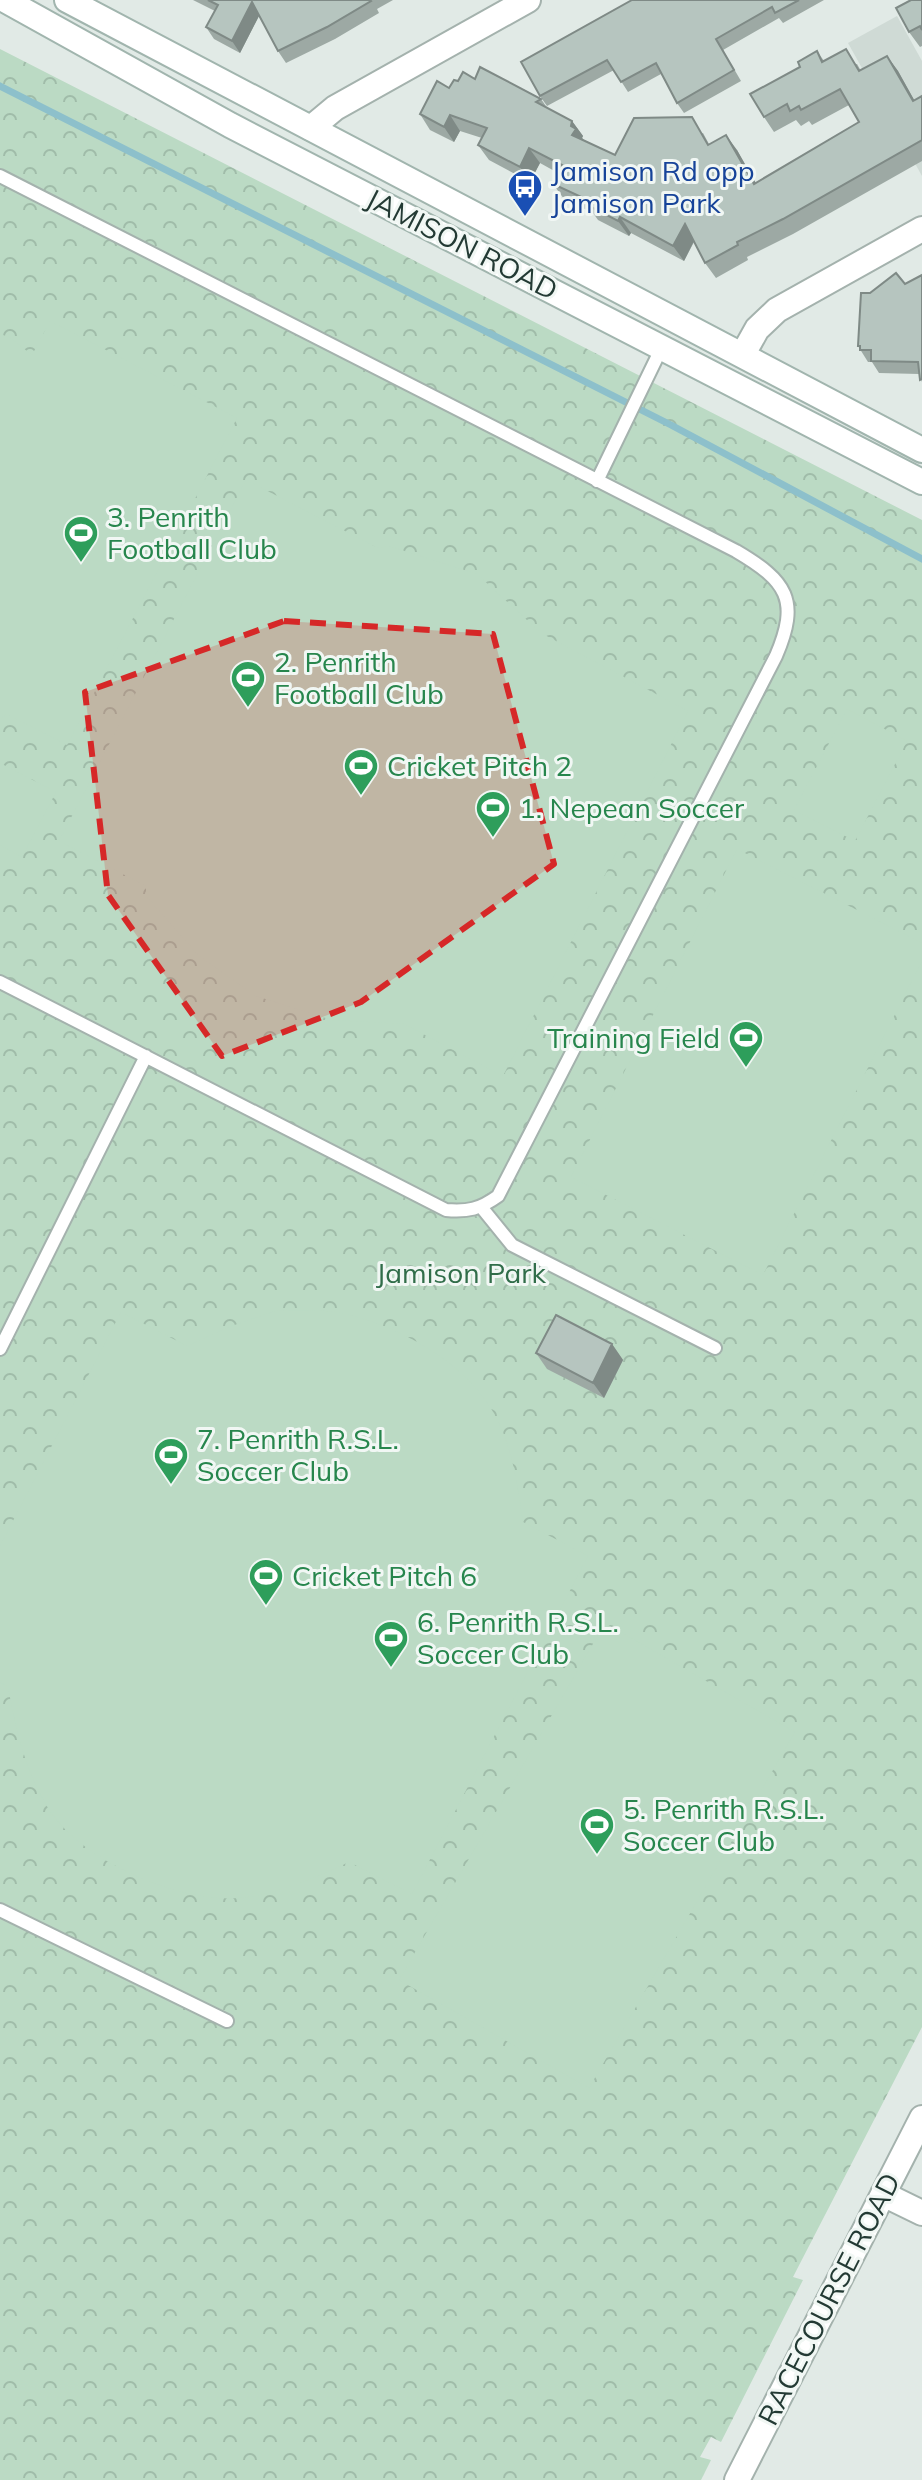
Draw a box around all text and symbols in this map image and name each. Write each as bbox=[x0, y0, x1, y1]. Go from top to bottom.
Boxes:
place label: Jamison Rd opp Jamison Park bbox=[551, 153, 755, 220]
bus stop icon: Jamison Rd opp Jamison Park bbox=[506, 168, 544, 218]
street label: JAMISON ROAD bbox=[361, 180, 564, 307]
place label: 3. Penrith Football Club bbox=[107, 499, 277, 566]
sports icon: 3. Penrith Football Club bbox=[62, 514, 100, 564]
place label: 2. Penrith Football Club bbox=[274, 644, 444, 711]
sports icon: 2. Penrith Football Club bbox=[229, 659, 267, 709]
sports icon: Cricket Pitch 2 bbox=[342, 747, 380, 797]
place label: Cricket Pitch 2 bbox=[387, 748, 572, 783]
sports icon: 1. Nepean Soccer bbox=[474, 789, 512, 839]
place label: 1. Nepean Soccer bbox=[519, 790, 745, 825]
sports icon: Training Field bbox=[727, 1019, 765, 1069]
place label: Training Field bbox=[547, 1020, 720, 1055]
park label: Jamison Park bbox=[376, 1255, 546, 1290]
place label: 7. Penrith R.S.L. Soccer Club bbox=[197, 1421, 399, 1488]
sports icon: 7. Penrith R.S.L. Soccer Club bbox=[152, 1436, 190, 1486]
sports icon: Cricket Pitch 6 bbox=[247, 1557, 285, 1607]
place label: Cricket Pitch 6 bbox=[292, 1558, 477, 1593]
place label: 6. Penrith R.S.L. Soccer Club bbox=[417, 1604, 619, 1671]
sports icon: 6. Penrith R.S.L. Soccer Club bbox=[372, 1619, 410, 1669]
place label: 5. Penrith R.S.L. Soccer Club bbox=[623, 1791, 825, 1858]
sports icon: 5. Penrith R.S.L. Soccer Club bbox=[578, 1806, 616, 1856]
street label: RACECOURSE ROAD bbox=[750, 2167, 907, 2431]

